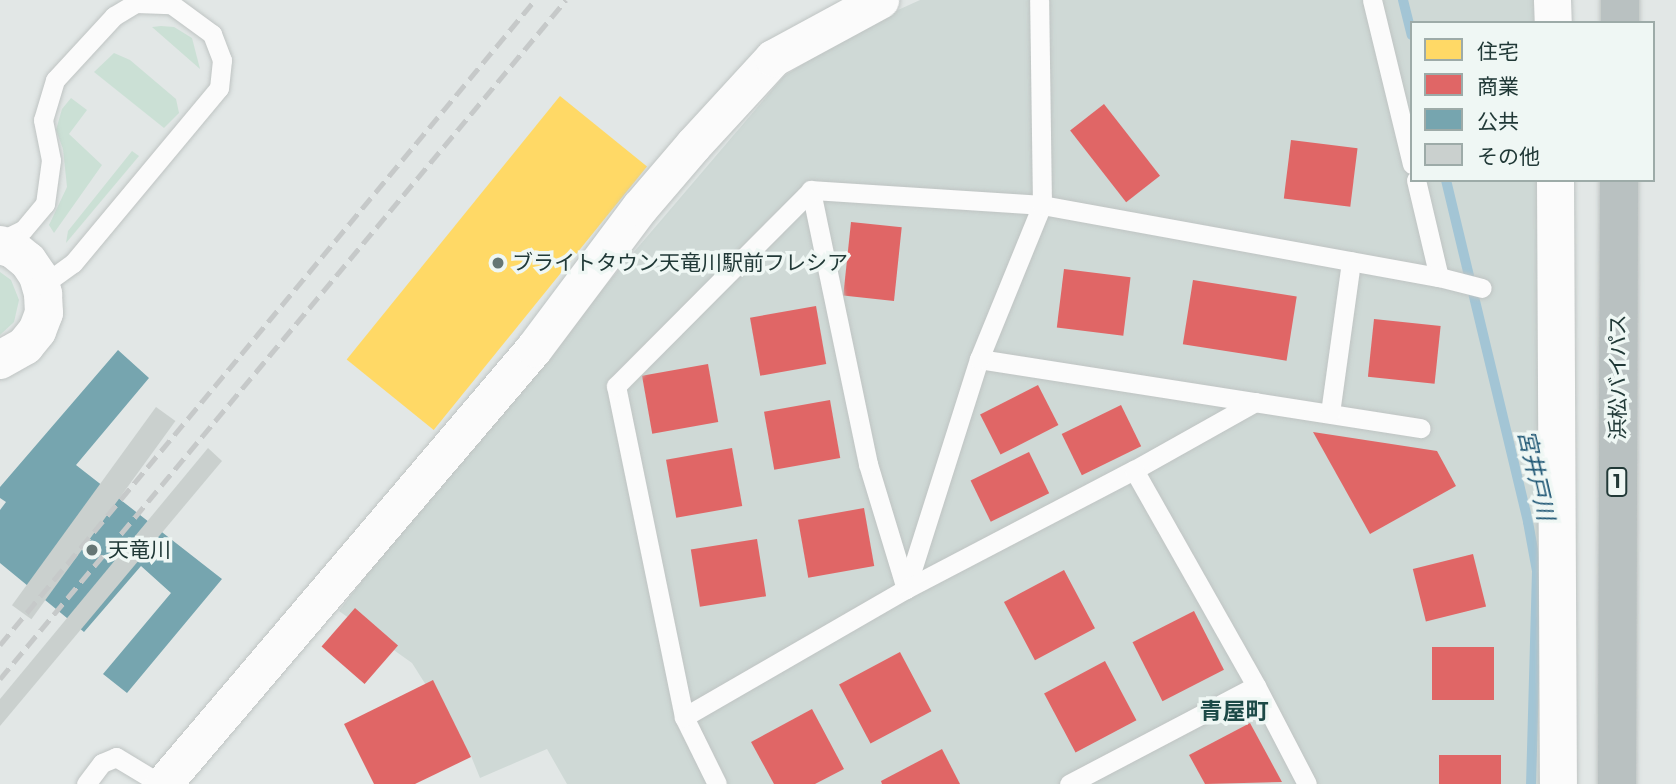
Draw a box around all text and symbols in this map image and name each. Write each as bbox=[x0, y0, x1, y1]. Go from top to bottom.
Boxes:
legend bbox=[1410, 21, 1655, 182]
text: 住宅 bbox=[1477, 39, 1519, 64]
text: 商業 bbox=[1477, 74, 1519, 99]
text: 公共 bbox=[1477, 109, 1519, 134]
text: その他 bbox=[1477, 144, 1540, 169]
place label: ブライトタウン天竜川駅前フレシア bbox=[512, 250, 848, 276]
marker: ブライトタウン天竜川駅前フレシア bbox=[490, 255, 506, 271]
street label: 浜松バイパス bbox=[1605, 314, 1631, 440]
water label: 宮井戸川 bbox=[1512, 427, 1560, 523]
road number: 1 bbox=[1605, 467, 1629, 498]
place label: 天竜川 bbox=[108, 537, 171, 563]
marker: 天竜川 bbox=[82, 540, 102, 560]
district label: 青屋町 bbox=[1200, 697, 1268, 725]

